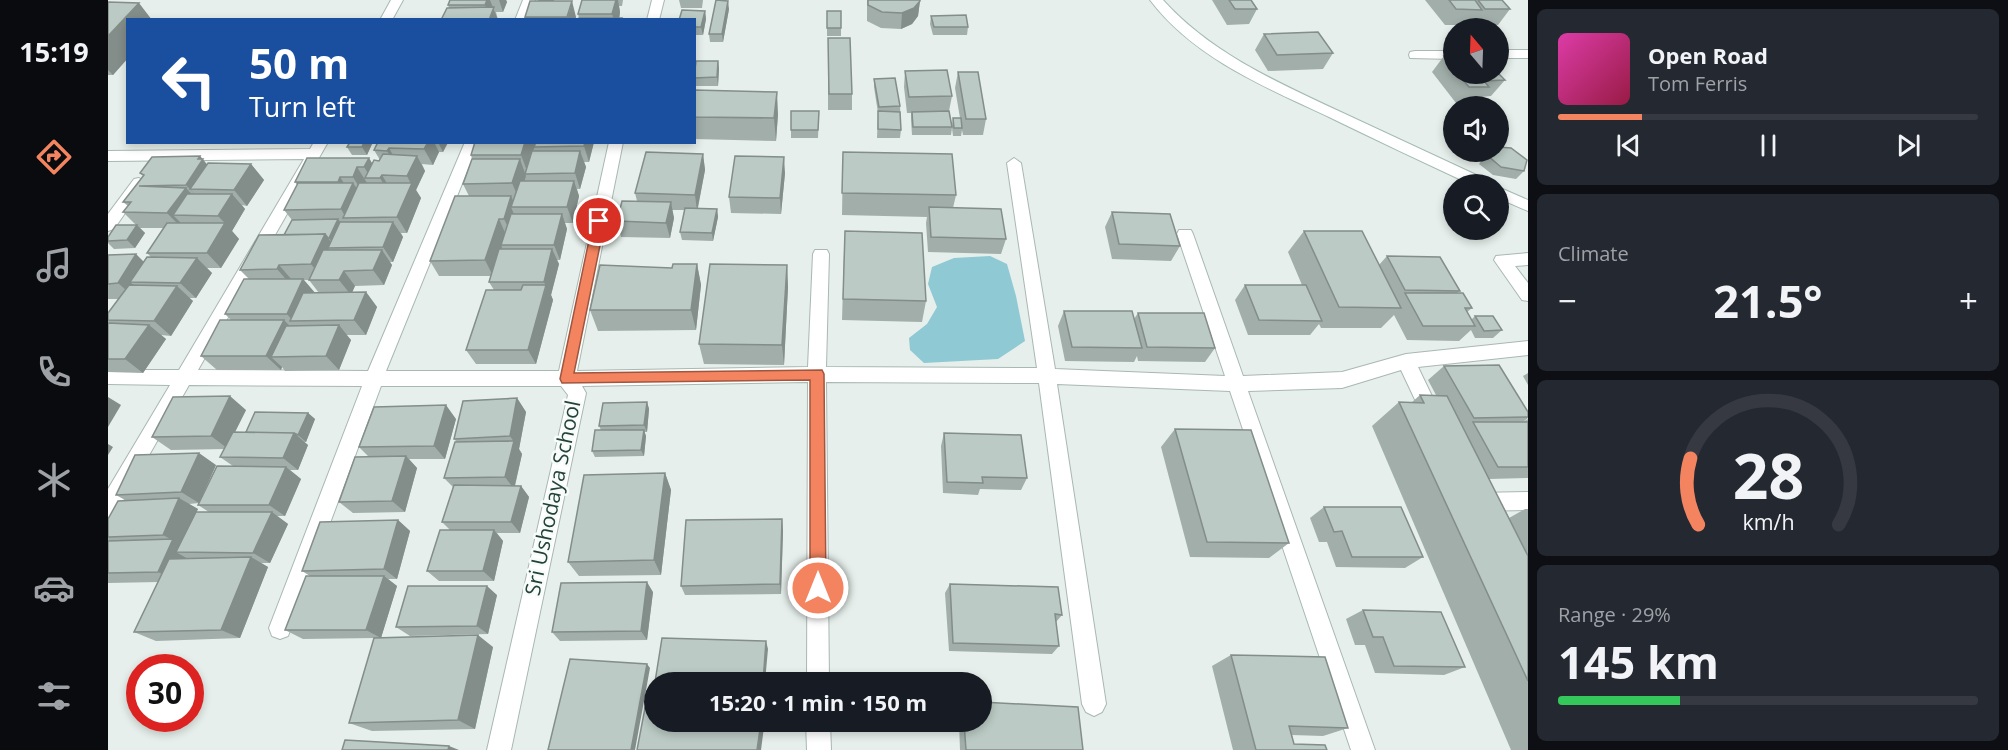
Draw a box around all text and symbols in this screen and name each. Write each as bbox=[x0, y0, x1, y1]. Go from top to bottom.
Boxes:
north arrow bbox=[1443, 18, 1509, 84]
map controls bbox=[1443, 18, 1509, 240]
text: 15:19 bbox=[19, 33, 89, 70]
text: 50 m bbox=[249, 34, 349, 91]
text: Open Road bbox=[1648, 40, 1768, 70]
icon: left bbox=[150, 42, 228, 120]
text: Tom Ferris bbox=[1648, 70, 1747, 97]
text: Turn left bbox=[249, 88, 356, 125]
button: sound bbox=[1443, 96, 1509, 162]
icon: previous bbox=[1612, 129, 1645, 162]
icon: pause bbox=[1752, 129, 1785, 162]
icon: next bbox=[1892, 129, 1925, 162]
icon: directions bbox=[33, 136, 75, 178]
button: search bbox=[1443, 174, 1509, 240]
pin bbox=[573, 195, 624, 246]
icon: arrive bbox=[582, 204, 615, 237]
text: Climate bbox=[1558, 240, 1629, 267]
icon: music bbox=[33, 244, 75, 286]
text: 21.5° bbox=[1713, 270, 1823, 331]
text: − bbox=[1558, 278, 1577, 323]
text: + bbox=[1959, 278, 1978, 323]
icon: phone bbox=[33, 351, 75, 393]
street label: Sri Ushodaya School bbox=[518, 398, 586, 598]
text: 28 bbox=[1732, 432, 1804, 517]
icon: climate bbox=[33, 459, 75, 501]
text: km/h bbox=[1742, 507, 1794, 536]
position arrow bbox=[786, 556, 850, 620]
icon: car bbox=[33, 567, 75, 609]
text: Range · 29% bbox=[1558, 601, 1671, 628]
text: 145 km bbox=[1558, 631, 1719, 692]
speed limit sign: 30 bbox=[126, 654, 204, 732]
icon: filters bbox=[33, 675, 75, 717]
text: 15:20 · 1 min · 150 m bbox=[709, 687, 927, 717]

